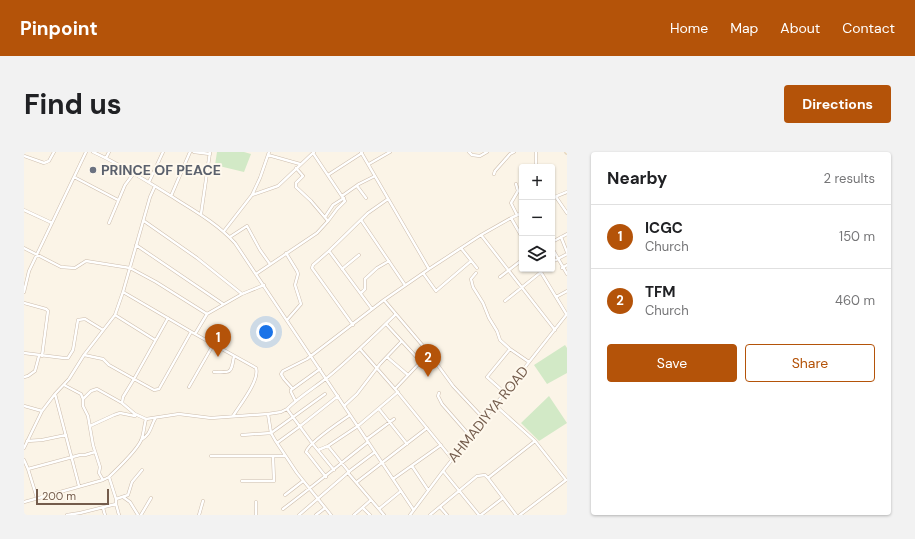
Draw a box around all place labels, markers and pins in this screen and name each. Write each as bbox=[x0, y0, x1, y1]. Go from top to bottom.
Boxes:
place label: PRINCE OF PEACE bbox=[101, 161, 221, 179]
marker: PRINCE OF PEACE bbox=[88, 165, 98, 175]
pin: 1 bbox=[205, 324, 231, 357]
pin: 2 bbox=[415, 344, 441, 377]

